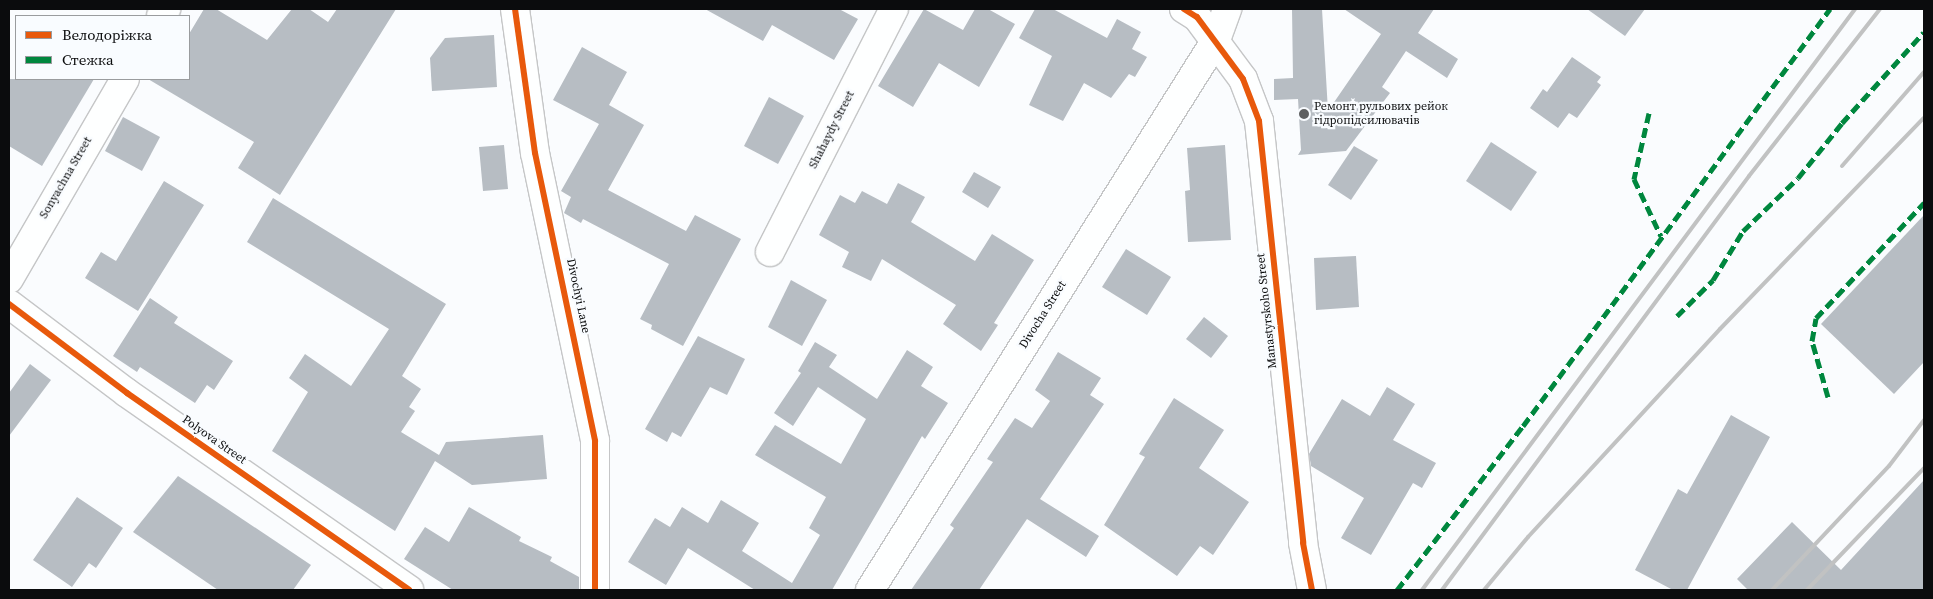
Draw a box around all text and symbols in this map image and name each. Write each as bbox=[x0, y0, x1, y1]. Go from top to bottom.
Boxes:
legend bbox=[15, 15, 190, 80]
text: Велодоріжка bbox=[62, 24, 152, 45]
text: Стежка bbox=[62, 49, 114, 70]
street label: Shahaydy Street bbox=[806, 89, 858, 171]
place label: Ремонт рульових рейок гідропідсилювачів bbox=[1314, 100, 1448, 128]
marker: Ремонт рульових рейок гідропідсилювачів bbox=[1298, 108, 1310, 120]
street label: Sonyachna Street bbox=[37, 135, 95, 221]
street label: Manastyrskoho Street bbox=[1254, 253, 1280, 369]
street label: Divochyi Lane bbox=[563, 257, 593, 335]
street label: Divocha Street bbox=[1016, 278, 1070, 352]
street label: Polyova Street bbox=[179, 413, 249, 467]

